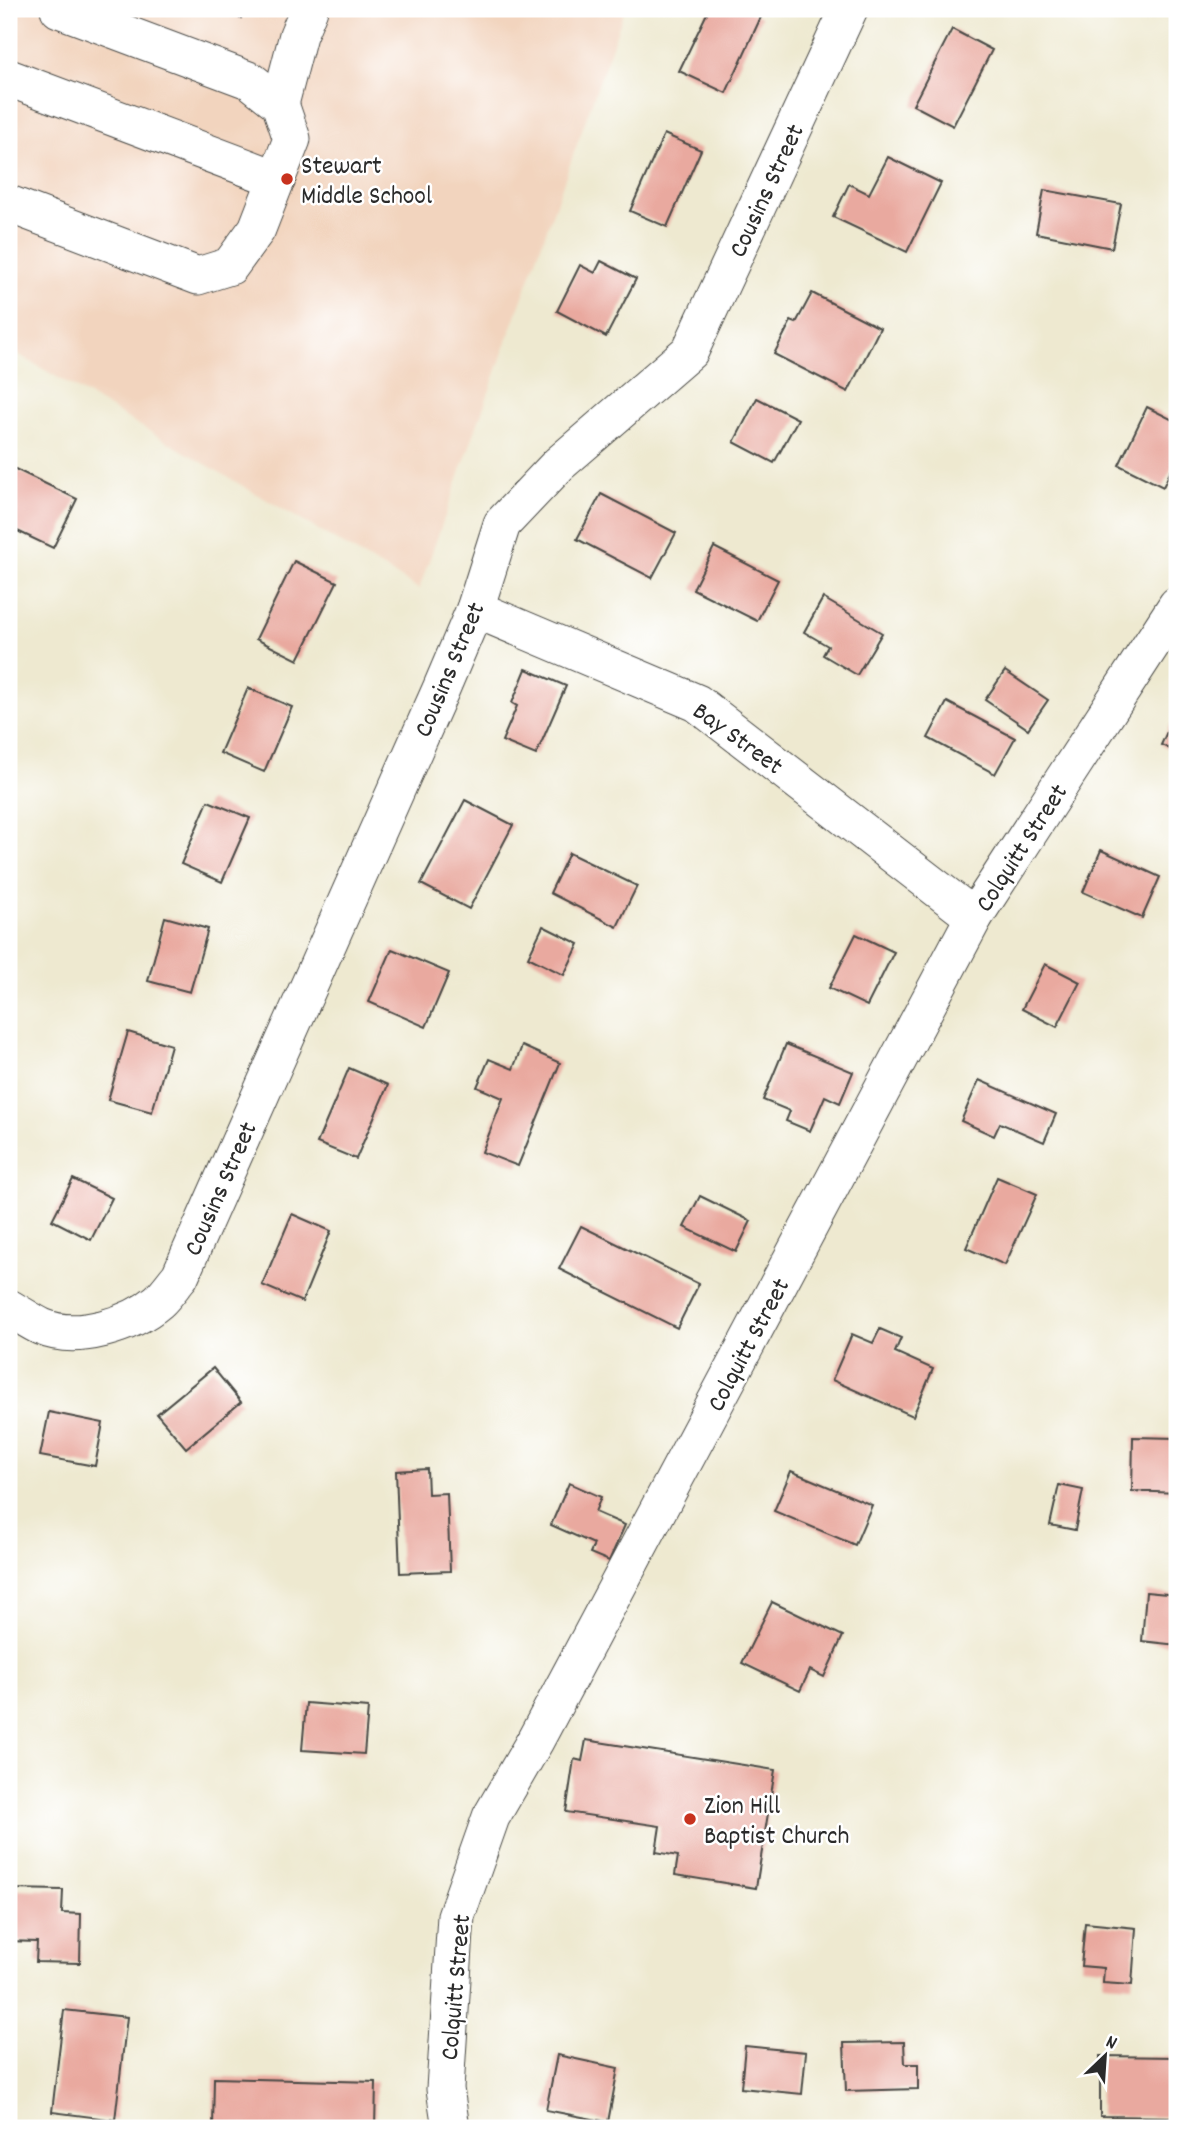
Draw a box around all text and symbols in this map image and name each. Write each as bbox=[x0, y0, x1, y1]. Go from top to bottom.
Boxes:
street label: Cousins Street bbox=[721, 118, 815, 264]
place label: Stewart Middle School bbox=[301, 149, 432, 216]
marker: Stewart Middle School bbox=[279, 171, 295, 187]
street label: Cousins Street bbox=[406, 597, 496, 744]
street label: Bay Street bbox=[684, 694, 790, 786]
street label: Colquitt Street bbox=[968, 777, 1079, 920]
street label: Cousins Street bbox=[176, 1116, 268, 1262]
street label: Colquitt Street bbox=[699, 1272, 801, 1419]
place label: Zion Hill Baptist Church bbox=[704, 1789, 849, 1856]
marker: Zion Hill Baptist Church bbox=[682, 1811, 698, 1827]
street label: Colquitt Street bbox=[433, 1912, 482, 2062]
north arrow bbox=[1070, 2022, 1140, 2092]
text: N bbox=[1101, 2030, 1121, 2058]

